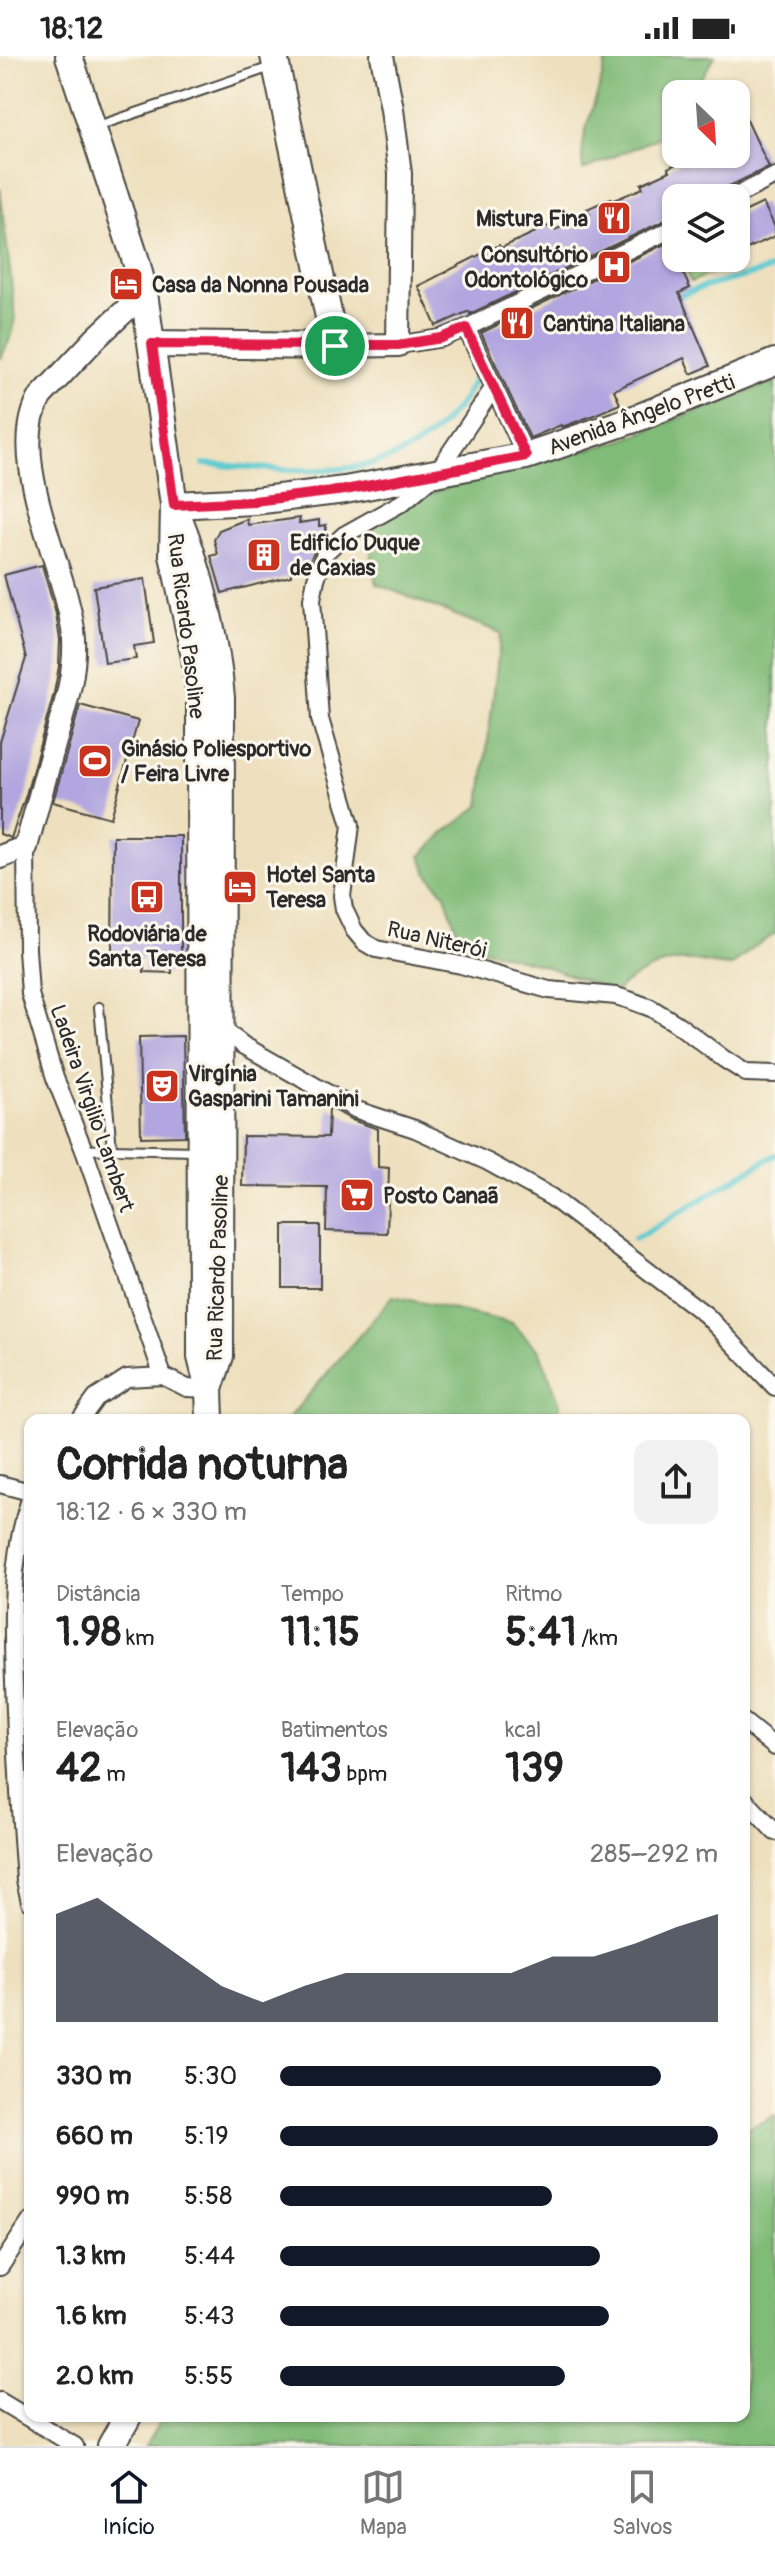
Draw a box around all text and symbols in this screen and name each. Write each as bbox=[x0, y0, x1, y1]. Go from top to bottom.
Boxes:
text: 18:12 bbox=[40, 10, 103, 47]
north arrow bbox=[662, 80, 750, 168]
map controls bbox=[662, 80, 750, 272]
button: layers bbox=[662, 184, 750, 272]
restaurant icon: Mistura Fina bbox=[595, 199, 633, 237]
place label: Mistura Fina bbox=[476, 205, 588, 233]
place label: Consultório Odontológico bbox=[464, 241, 588, 294]
hospital icon: Consultório Odontológico bbox=[595, 248, 633, 286]
hotel icon: Casa da Nonna Pousada bbox=[107, 265, 145, 303]
place label: Casa da Nonna Pousada bbox=[152, 271, 369, 299]
restaurant icon: Cantina Italiana bbox=[498, 304, 536, 342]
place label: Cantina Italiana bbox=[543, 310, 685, 338]
pin bbox=[301, 312, 369, 380]
icon: arrive bbox=[313, 324, 357, 368]
street label: Avenida Ângelo Pretti bbox=[544, 368, 739, 462]
place label: Edificío Duque de Caxias bbox=[290, 529, 421, 582]
street label: Rua Ricardo Pasoline bbox=[161, 532, 211, 721]
building icon: Edificío Duque de Caxias bbox=[245, 536, 283, 574]
place label: Ginásio Poliesportivo / Feira Livre bbox=[121, 735, 312, 788]
sports icon: Ginásio Poliesportivo / Feira Livre bbox=[76, 742, 114, 780]
place label: Hotel Santa Teresa bbox=[265, 861, 375, 914]
hotel icon: Hotel Santa Teresa bbox=[221, 868, 259, 906]
bus stop icon: Rodoviária de Santa Teresa bbox=[128, 878, 166, 916]
street label: Rua Niterói bbox=[384, 915, 489, 965]
place label: Rodoviária de Santa Teresa bbox=[87, 920, 208, 973]
street label: Ladeira Virgilio Lambert bbox=[43, 1001, 141, 1216]
place label: Virgínia Gasparini Tamanini bbox=[188, 1060, 359, 1113]
theatre icon: Virgínia Gasparini Tamanini bbox=[143, 1067, 181, 1105]
street label: Rua Ricardo Pasoline bbox=[201, 1174, 235, 1362]
supermarket icon: Posto Canaã bbox=[338, 1176, 376, 1214]
place label: Posto Canaã bbox=[383, 1182, 499, 1210]
text: Corrida noturna bbox=[56, 1438, 348, 1493]
button: share bbox=[634, 1440, 718, 1524]
text: 18:12 · 6 × 330 m bbox=[56, 1496, 247, 1528]
text: Distância bbox=[56, 1580, 140, 1608]
text: Tempo bbox=[281, 1580, 344, 1608]
text: Ritmo bbox=[505, 1580, 562, 1608]
text: 1.98 bbox=[56, 1608, 121, 1657]
text: 11:15 bbox=[281, 1608, 360, 1657]
text: 5:41 bbox=[505, 1608, 577, 1657]
text: km bbox=[121, 1624, 155, 1652]
text: /km bbox=[577, 1624, 618, 1652]
text: Elevação bbox=[56, 1716, 138, 1744]
text: Batimentos bbox=[281, 1716, 388, 1744]
text: kcal bbox=[505, 1716, 541, 1744]
text: 42 bbox=[56, 1744, 102, 1793]
text: 143 bbox=[281, 1744, 342, 1793]
text: 139 bbox=[505, 1744, 564, 1793]
text: m bbox=[102, 1760, 126, 1788]
text: bpm bbox=[342, 1760, 387, 1788]
text: Elevação bbox=[56, 1838, 153, 1870]
text: 285–292 m bbox=[590, 1838, 718, 1870]
text: 330 m bbox=[56, 2060, 132, 2092]
text: 5:30 bbox=[184, 2060, 237, 2092]
text: 660 m bbox=[56, 2120, 133, 2152]
text: 5:19 bbox=[184, 2120, 229, 2152]
text: 990 m bbox=[56, 2180, 129, 2212]
text: 5:58 bbox=[184, 2180, 232, 2212]
text: 1.3 km bbox=[56, 2240, 126, 2272]
text: 5:44 bbox=[184, 2240, 235, 2272]
text: 1.6 km bbox=[56, 2300, 127, 2332]
text: 5:43 bbox=[184, 2300, 235, 2332]
text: 2.0 km bbox=[56, 2360, 134, 2392]
text: 5:55 bbox=[184, 2360, 233, 2392]
tab: Início bbox=[103, 2465, 155, 2541]
tab: Mapa bbox=[360, 2465, 407, 2541]
tab: Salvos bbox=[612, 2465, 672, 2541]

